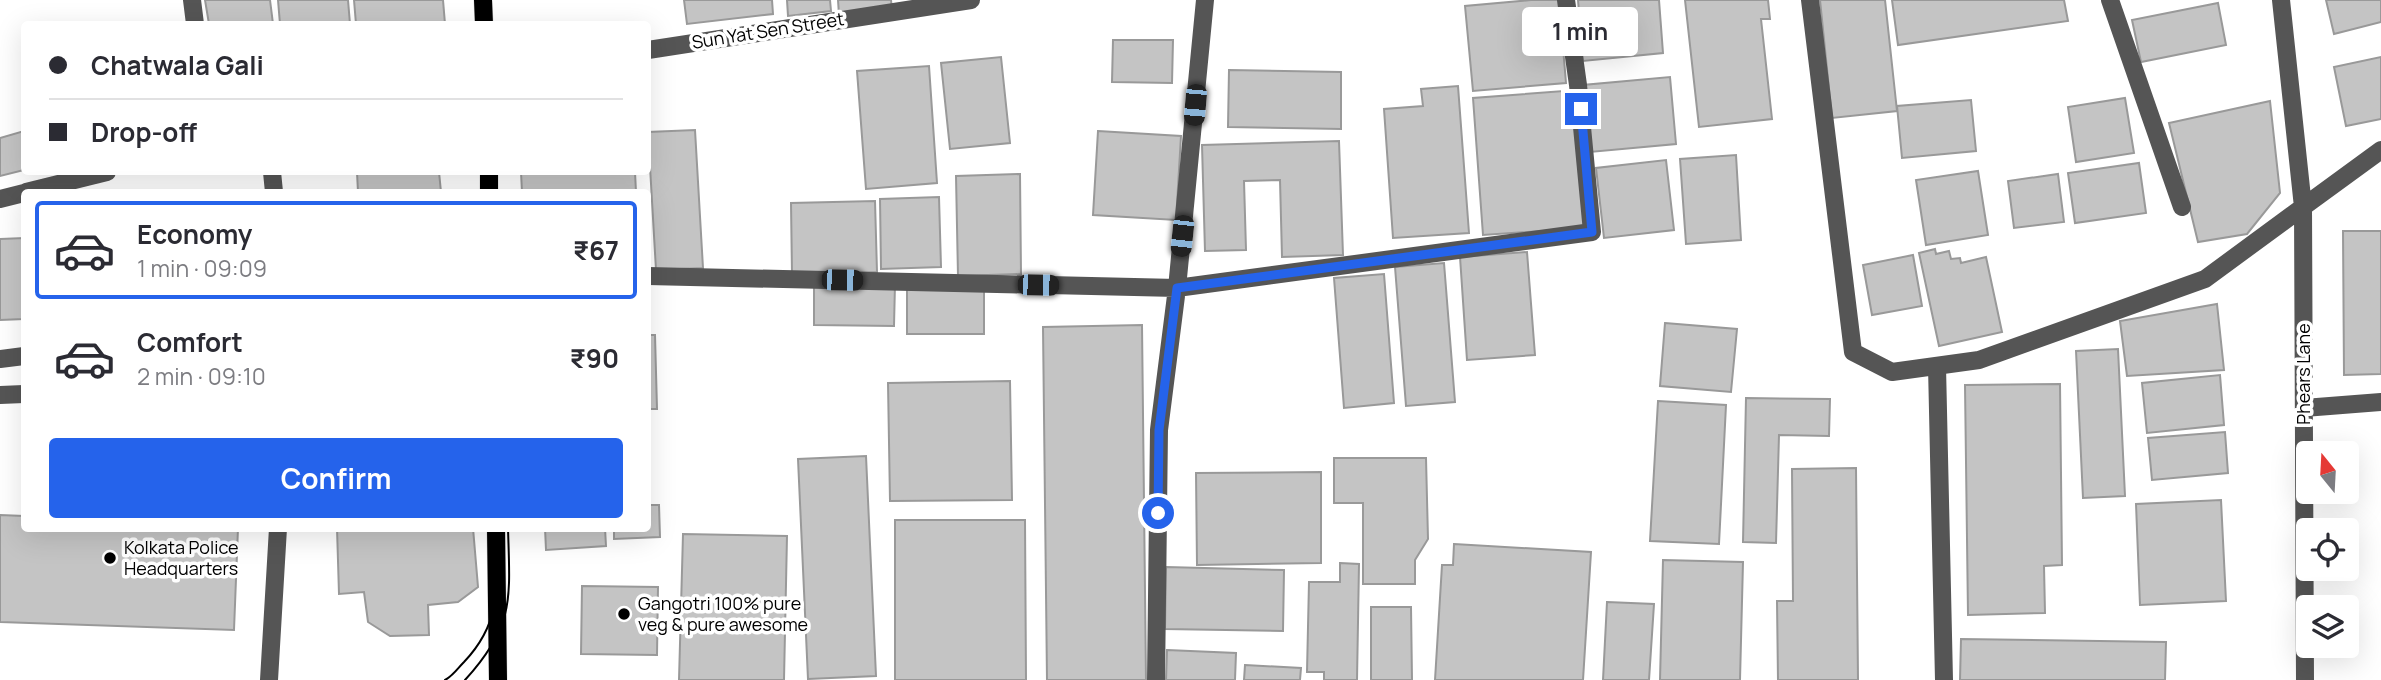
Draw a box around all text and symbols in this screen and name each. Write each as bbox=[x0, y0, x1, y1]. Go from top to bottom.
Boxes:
street label: Sun Yat Sen Street bbox=[690, 6, 846, 54]
callout: 1 min bbox=[1523, 7, 1639, 56]
text: 1 min bbox=[1552, 15, 1608, 47]
text: Chatwala Gali bbox=[91, 47, 264, 83]
car bbox=[1183, 83, 1208, 127]
route end bbox=[1565, 93, 1597, 125]
text: Drop-off bbox=[91, 114, 197, 150]
car bbox=[1170, 214, 1195, 258]
text: Economy bbox=[137, 216, 252, 252]
icon: car bbox=[53, 219, 116, 282]
text: ₹67 bbox=[573, 232, 619, 268]
text: 1 min · 09:09 bbox=[137, 252, 267, 284]
car bbox=[821, 269, 864, 291]
car bbox=[1017, 274, 1060, 296]
street label: Phears Lane bbox=[2291, 323, 2315, 425]
text: Comfort bbox=[137, 324, 243, 360]
icon: car bbox=[53, 327, 116, 390]
text: ₹90 bbox=[570, 340, 619, 376]
text: 2 min · 09:10 bbox=[137, 360, 266, 392]
button: Confirm bbox=[49, 438, 623, 518]
north arrow bbox=[2296, 441, 2359, 504]
map controls bbox=[2296, 441, 2359, 658]
route start bbox=[1142, 497, 1174, 529]
button: locate bbox=[2296, 518, 2359, 581]
place label: Kolkata Police Headquarters bbox=[124, 535, 239, 580]
marker: Kolkata Police Headquarters bbox=[102, 550, 118, 566]
place label: Gangotri 100% pure veg & pure awesome bbox=[638, 591, 808, 636]
button: layers bbox=[2296, 595, 2359, 658]
marker: Gangotri 100% pure veg & pure awesome bbox=[616, 606, 632, 622]

